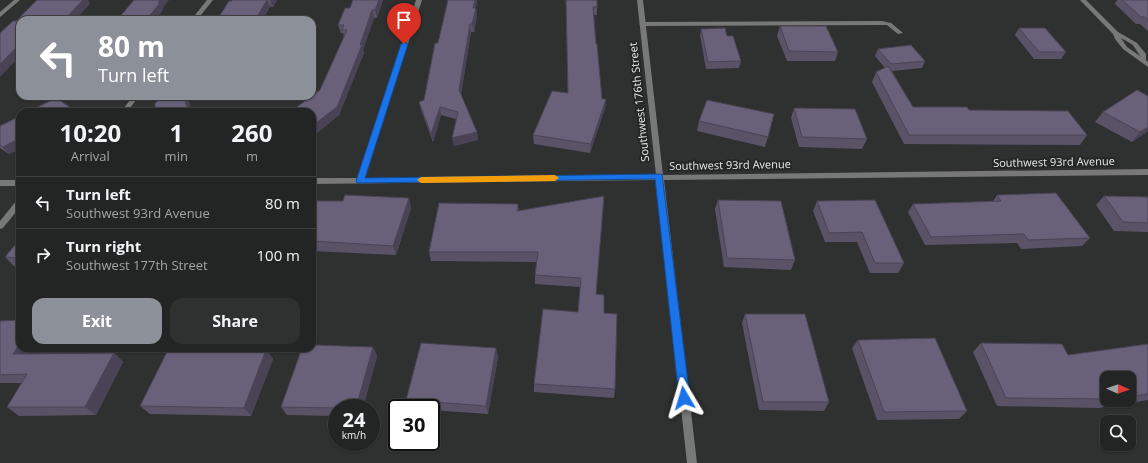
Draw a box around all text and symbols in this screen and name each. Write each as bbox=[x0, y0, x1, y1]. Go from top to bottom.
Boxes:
pin bbox=[387, 3, 421, 44]
icon: arrive bbox=[393, 9, 415, 31]
text: 80 m bbox=[98, 27, 165, 65]
icon: left bbox=[32, 32, 84, 84]
street label: Southwest 176th Street bbox=[625, 42, 652, 162]
text: Turn left bbox=[98, 63, 169, 87]
text: 10:20 bbox=[59, 116, 121, 149]
text: 1 bbox=[169, 116, 183, 149]
text: 260 bbox=[231, 116, 273, 149]
text: Arrival bbox=[71, 147, 110, 165]
text: min bbox=[165, 147, 188, 165]
text: m bbox=[246, 147, 258, 165]
street label: Southwest 93rd Avenue bbox=[993, 153, 1115, 170]
street label: Southwest 93rd Avenue bbox=[669, 156, 791, 173]
text: Turn left bbox=[66, 184, 131, 204]
icon: left bbox=[32, 192, 54, 214]
text: 80 m bbox=[265, 193, 300, 213]
text: Southwest 93rd Avenue bbox=[66, 204, 210, 222]
text: Turn right bbox=[66, 236, 141, 256]
icon: right bbox=[32, 244, 54, 266]
text: 100 m bbox=[256, 245, 300, 265]
text: Southwest 177th Street bbox=[66, 256, 208, 274]
button: Exit bbox=[32, 298, 162, 344]
button: Share bbox=[170, 298, 300, 344]
north arrow bbox=[1100, 371, 1136, 407]
map controls bbox=[1100, 371, 1136, 451]
position arrow bbox=[663, 377, 705, 419]
speed limit sign: 30 bbox=[388, 399, 440, 451]
text: 24 bbox=[343, 406, 365, 433]
button: search bbox=[1100, 415, 1136, 451]
text: km/h bbox=[342, 428, 366, 442]

